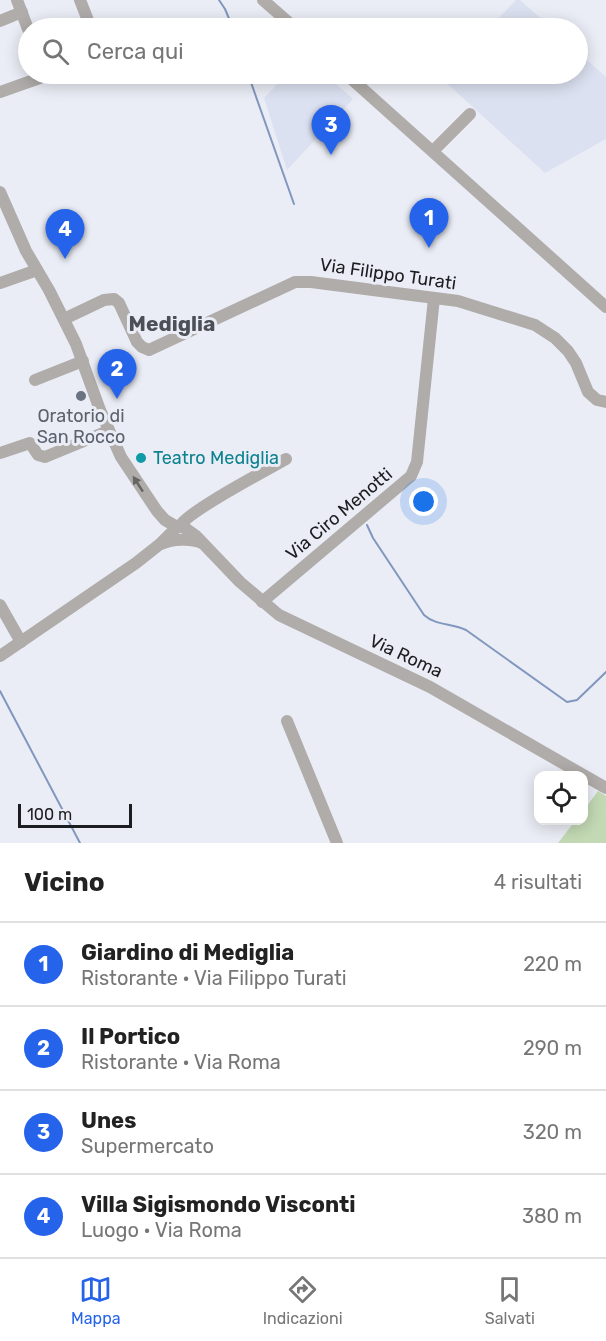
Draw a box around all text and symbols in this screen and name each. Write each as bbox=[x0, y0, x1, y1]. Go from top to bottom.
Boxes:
search box bbox=[18, 18, 588, 84]
icon: search bbox=[39, 35, 72, 68]
text: Cerca qui bbox=[87, 38, 183, 65]
pin: 3 bbox=[312, 106, 350, 155]
pin: 1 bbox=[410, 198, 448, 248]
pin: 4 bbox=[46, 210, 84, 259]
street label: Via Filippo Turati bbox=[318, 254, 458, 294]
district label: Mediglia bbox=[129, 311, 215, 336]
pin: 2 bbox=[98, 350, 136, 399]
marker: Oratorio di San Rocco bbox=[74, 389, 88, 403]
place label: Oratorio di San Rocco bbox=[37, 405, 125, 448]
place label: Teatro Mediglia bbox=[153, 447, 279, 469]
marker: Teatro Mediglia bbox=[134, 451, 148, 465]
street label: Via Ciro Menotti bbox=[281, 463, 397, 565]
one-way arrow bbox=[133, 476, 144, 493]
your location bbox=[409, 487, 438, 516]
street label: Via Roma bbox=[366, 629, 446, 683]
map controls bbox=[534, 771, 588, 825]
button: locate bbox=[534, 771, 588, 825]
scale bar bbox=[18, 801, 132, 828]
text: 100 m bbox=[27, 805, 72, 824]
text: Vicino bbox=[24, 867, 105, 898]
text: 4 risultati bbox=[494, 870, 582, 894]
text: Giardino di Mediglia bbox=[81, 939, 294, 966]
text: 1 bbox=[39, 952, 48, 976]
text: 220 m bbox=[523, 952, 582, 976]
text: Ristorante · Via Filippo Turati bbox=[81, 966, 347, 990]
text: Il Portico bbox=[81, 1023, 180, 1050]
text: 2 bbox=[37, 1036, 50, 1060]
text: 290 m bbox=[523, 1036, 582, 1060]
text: Ristorante · Via Roma bbox=[81, 1050, 281, 1074]
text: Unes bbox=[81, 1107, 136, 1134]
text: 3 bbox=[37, 1120, 50, 1144]
text: 320 m bbox=[523, 1120, 582, 1144]
text: Supermercato bbox=[81, 1134, 214, 1158]
text: Villa Sigismondo Visconti bbox=[81, 1191, 356, 1218]
text: 4 bbox=[37, 1204, 50, 1228]
text: 380 m bbox=[522, 1204, 582, 1228]
text: Luogo · Via Roma bbox=[81, 1218, 242, 1242]
tab: Mappa bbox=[71, 1273, 121, 1328]
tab: Indicazioni bbox=[263, 1273, 343, 1328]
tab: Salvati bbox=[485, 1273, 535, 1328]

